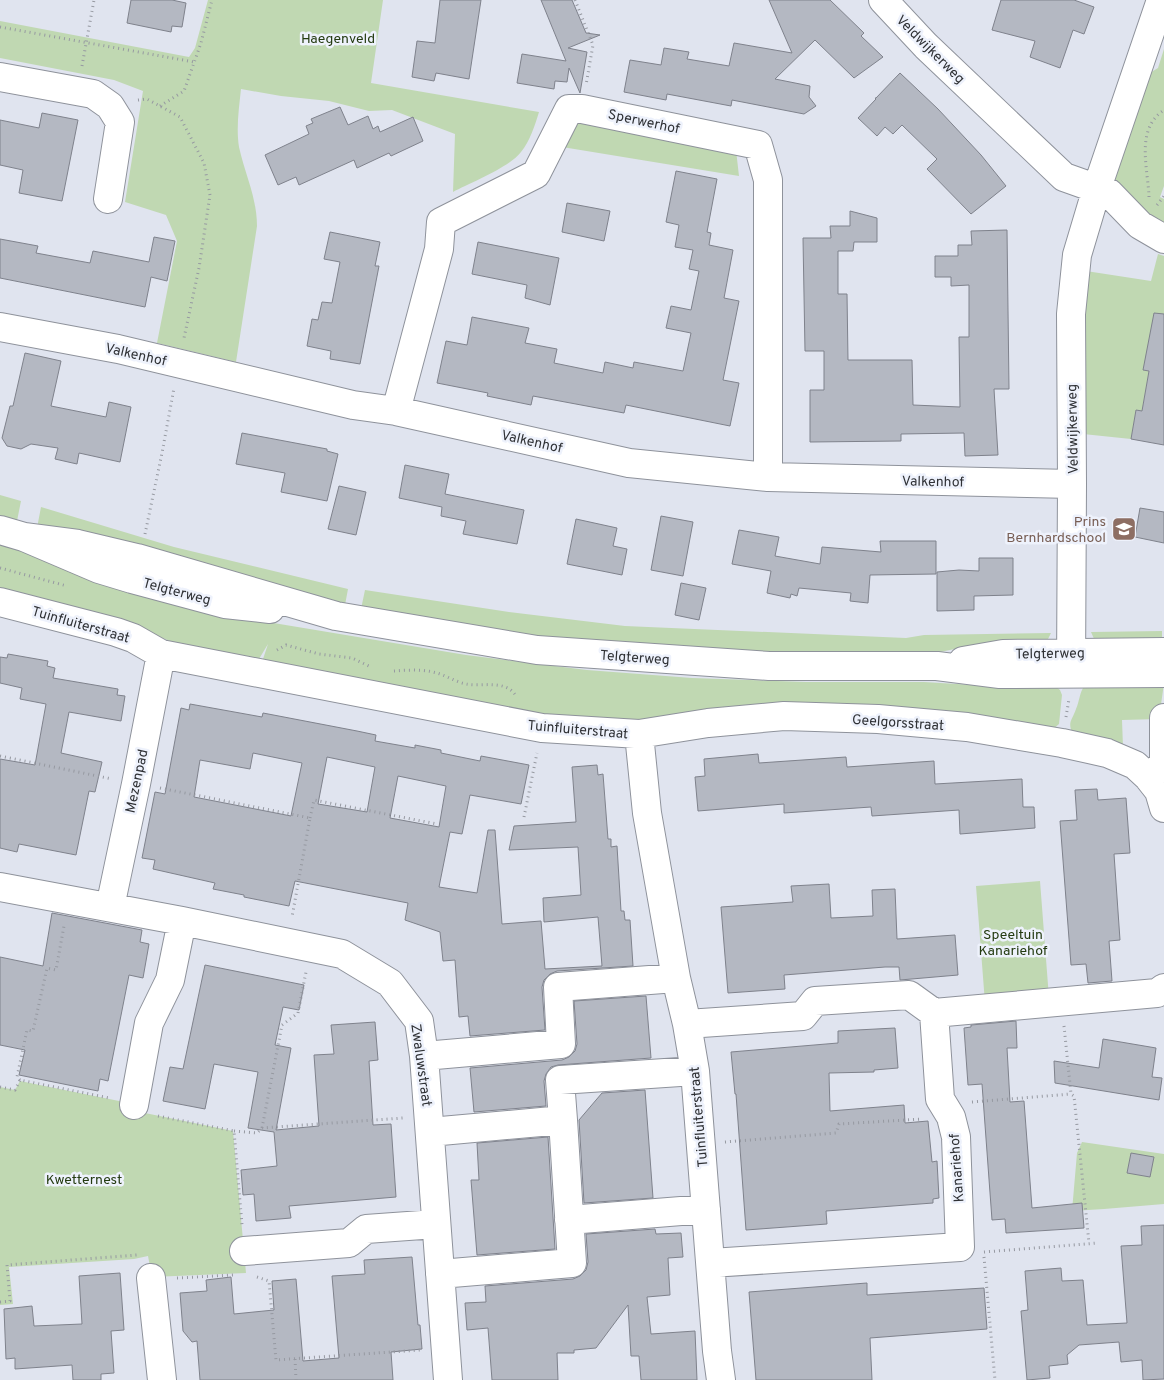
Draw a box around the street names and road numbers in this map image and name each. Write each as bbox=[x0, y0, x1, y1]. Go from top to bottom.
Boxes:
street label: Veldwijkerweg bbox=[892, 12, 968, 88]
street label: Sperwerhof bbox=[606, 107, 681, 138]
street label: Valkenhof bbox=[103, 340, 168, 371]
street label: Veldwijkerweg bbox=[1064, 384, 1083, 474]
street label: Valkenhof bbox=[499, 427, 564, 458]
street label: Valkenhof bbox=[902, 473, 965, 492]
street label: Telgterweg bbox=[141, 575, 213, 610]
street label: Tuinfluiterstraat bbox=[30, 603, 131, 648]
street label: Telgterweg bbox=[1015, 645, 1085, 664]
street label: Telgterweg bbox=[599, 648, 670, 669]
street label: Geelgorsstraat bbox=[851, 712, 945, 735]
street label: Tuinfluiterstraat bbox=[527, 718, 629, 743]
street label: Mezenpad bbox=[122, 748, 153, 815]
street label: Zwaluwstraat bbox=[406, 1023, 435, 1108]
street label: Tuinfluiterstraat bbox=[687, 1066, 712, 1168]
street label: Kanariehof bbox=[947, 1133, 968, 1203]

